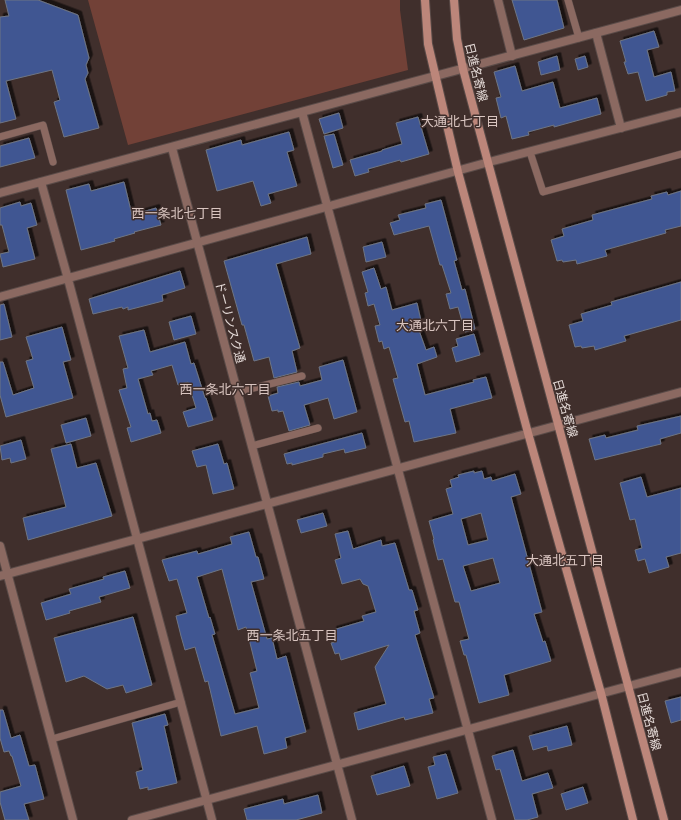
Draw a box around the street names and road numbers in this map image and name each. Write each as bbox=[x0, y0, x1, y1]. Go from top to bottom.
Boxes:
street label: 日進名寄線 bbox=[463, 41, 491, 103]
street label: ドーリンスク通 bbox=[213, 280, 249, 364]
street label: 日進名寄線 bbox=[551, 377, 581, 439]
street label: 日進名寄線 bbox=[635, 690, 665, 752]

